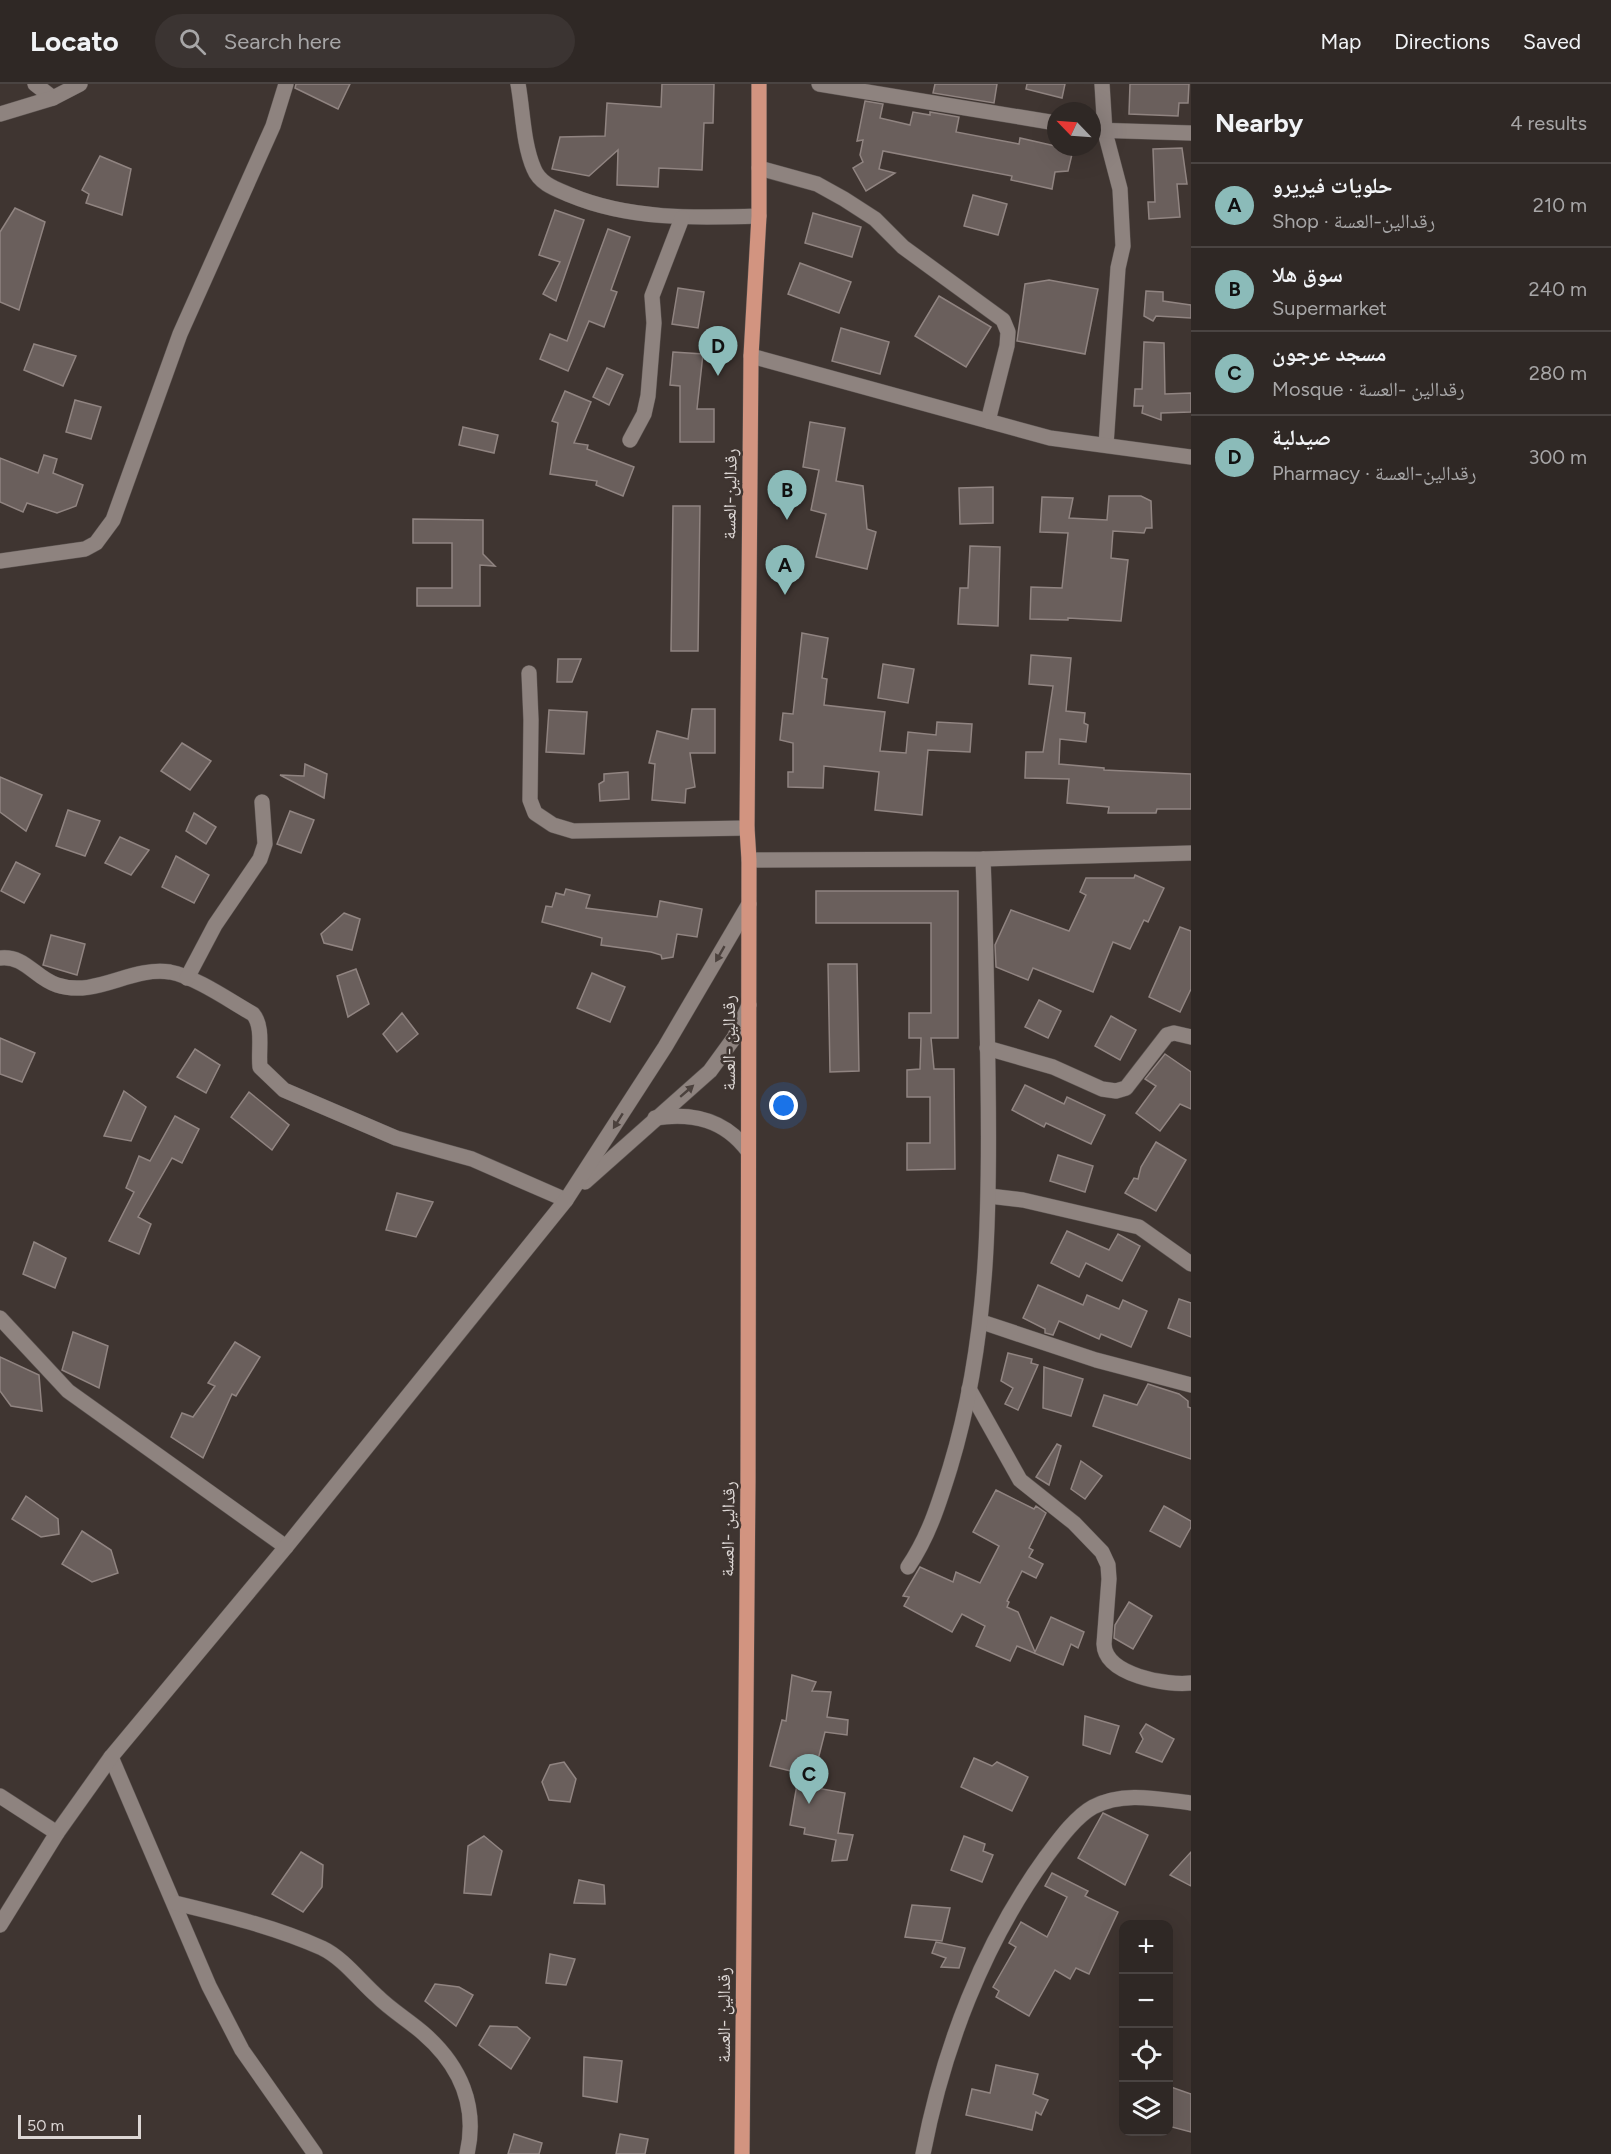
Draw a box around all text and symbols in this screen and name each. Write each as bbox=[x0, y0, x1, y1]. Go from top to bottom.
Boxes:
search box bbox=[155, 14, 575, 68]
text: Locato bbox=[30, 24, 119, 58]
icon: search bbox=[176, 25, 209, 58]
text: Search here bbox=[224, 28, 341, 55]
text: Map bbox=[1320, 29, 1361, 54]
text: Directions bbox=[1394, 29, 1490, 54]
text: Saved bbox=[1523, 29, 1581, 54]
north arrow bbox=[1047, 102, 1101, 156]
text: Nearby bbox=[1215, 107, 1303, 139]
text: 4 results bbox=[1510, 111, 1587, 135]
text: حلويات فيريرو bbox=[1272, 172, 1392, 199]
text: A bbox=[1227, 193, 1242, 217]
text: 210 m bbox=[1533, 193, 1587, 217]
text: Shop · رقدالين-العسة bbox=[1272, 209, 1435, 233]
text: سوق هلا bbox=[1272, 261, 1343, 288]
text: B bbox=[1228, 277, 1241, 301]
text: 240 m bbox=[1529, 277, 1587, 301]
text: Supermarket bbox=[1272, 296, 1387, 320]
pin: D bbox=[698, 326, 738, 376]
text: مسجد عرجون bbox=[1272, 340, 1386, 367]
text: C bbox=[1227, 361, 1242, 385]
text: 280 m bbox=[1529, 361, 1587, 385]
text: Mosque · رقدالين -العسة bbox=[1272, 377, 1465, 401]
text: صيدلية bbox=[1272, 424, 1331, 451]
text: D bbox=[1228, 445, 1242, 469]
text: 300 m bbox=[1529, 445, 1587, 469]
street label: رقدالين-العسة bbox=[718, 448, 742, 540]
text: Pharmacy · رقدالين-العسة bbox=[1272, 461, 1476, 485]
pin: B bbox=[768, 470, 806, 520]
pin: A bbox=[766, 546, 804, 595]
one-way arrow bbox=[715, 946, 725, 963]
street label: رقدالين -العسة bbox=[718, 995, 740, 1091]
one-way arrow bbox=[679, 1085, 694, 1098]
your location bbox=[769, 1091, 798, 1120]
one-way arrow bbox=[612, 1112, 623, 1129]
street label: رقدالين -العسة bbox=[716, 1481, 740, 1577]
pin: C bbox=[790, 1754, 828, 1804]
map controls bbox=[1119, 1920, 1173, 2136]
button: + bbox=[1119, 1920, 1173, 1974]
street label: رقدالين -العسة bbox=[713, 1967, 735, 2063]
button: − bbox=[1119, 1974, 1173, 2028]
button: locate bbox=[1119, 2028, 1173, 2082]
button: layers bbox=[1119, 2082, 1173, 2136]
scale bar bbox=[18, 2112, 141, 2140]
text: 50 m bbox=[27, 2116, 64, 2135]

